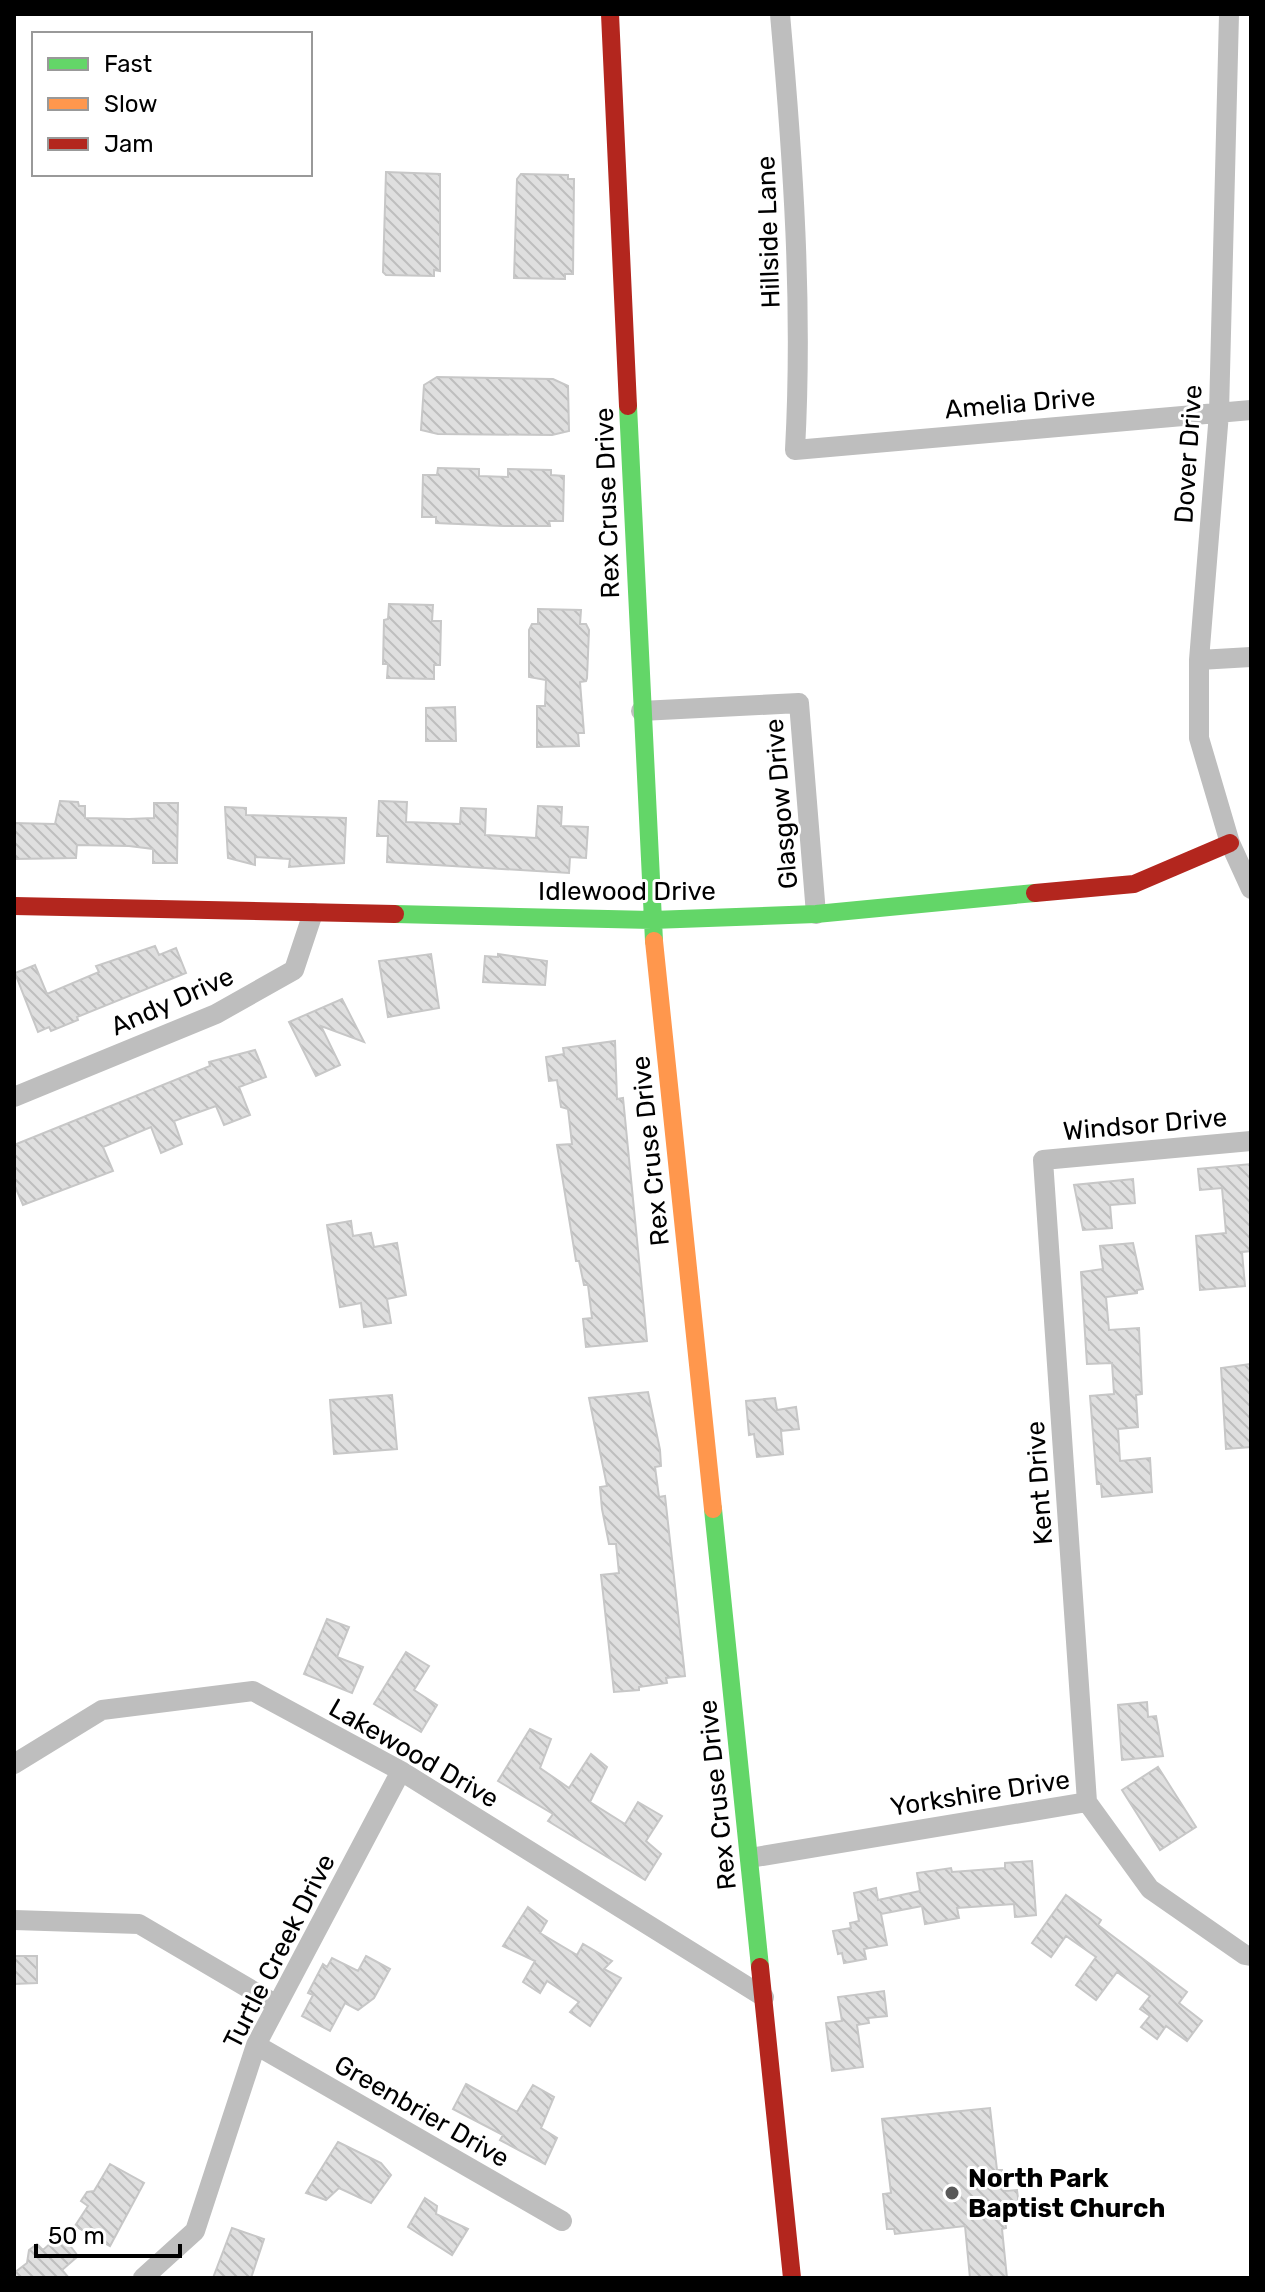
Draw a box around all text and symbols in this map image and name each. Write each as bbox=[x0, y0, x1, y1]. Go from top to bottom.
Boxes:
legend bbox=[32, 32, 312, 176]
text: Fast bbox=[104, 50, 152, 78]
text: Slow bbox=[104, 90, 157, 118]
text: Jam bbox=[104, 130, 154, 158]
street label: Hillside Lane bbox=[750, 155, 787, 309]
street label: Amelia Drive bbox=[943, 381, 1097, 426]
street label: Dover Drive bbox=[1168, 384, 1209, 524]
street label: Rex Cruse Drive bbox=[589, 407, 626, 599]
street label: Glasgow Drive bbox=[759, 717, 804, 890]
street label: Idlewood Drive bbox=[538, 876, 716, 907]
street label: Andy Drive bbox=[106, 961, 238, 1042]
street label: Rex Cruse Drive bbox=[625, 1054, 676, 1248]
street label: Windsor Drive bbox=[1062, 1102, 1228, 1147]
street label: Kent Drive bbox=[1020, 1420, 1059, 1546]
street label: Lakewood Drive bbox=[323, 1692, 504, 1815]
street label: Rex Cruse Drive bbox=[692, 1698, 743, 1892]
street label: Yorkshire Drive bbox=[888, 1764, 1072, 1823]
street label: Turtle Creek Drive bbox=[217, 1849, 342, 2054]
street label: Greenbrier Drive bbox=[329, 2049, 515, 2174]
place label: North Park Baptist Church bbox=[968, 2163, 1165, 2224]
marker: North Park Baptist Church bbox=[943, 2184, 961, 2202]
scale bar bbox=[36, 2208, 180, 2258]
text: 50 m bbox=[48, 2222, 105, 2250]

